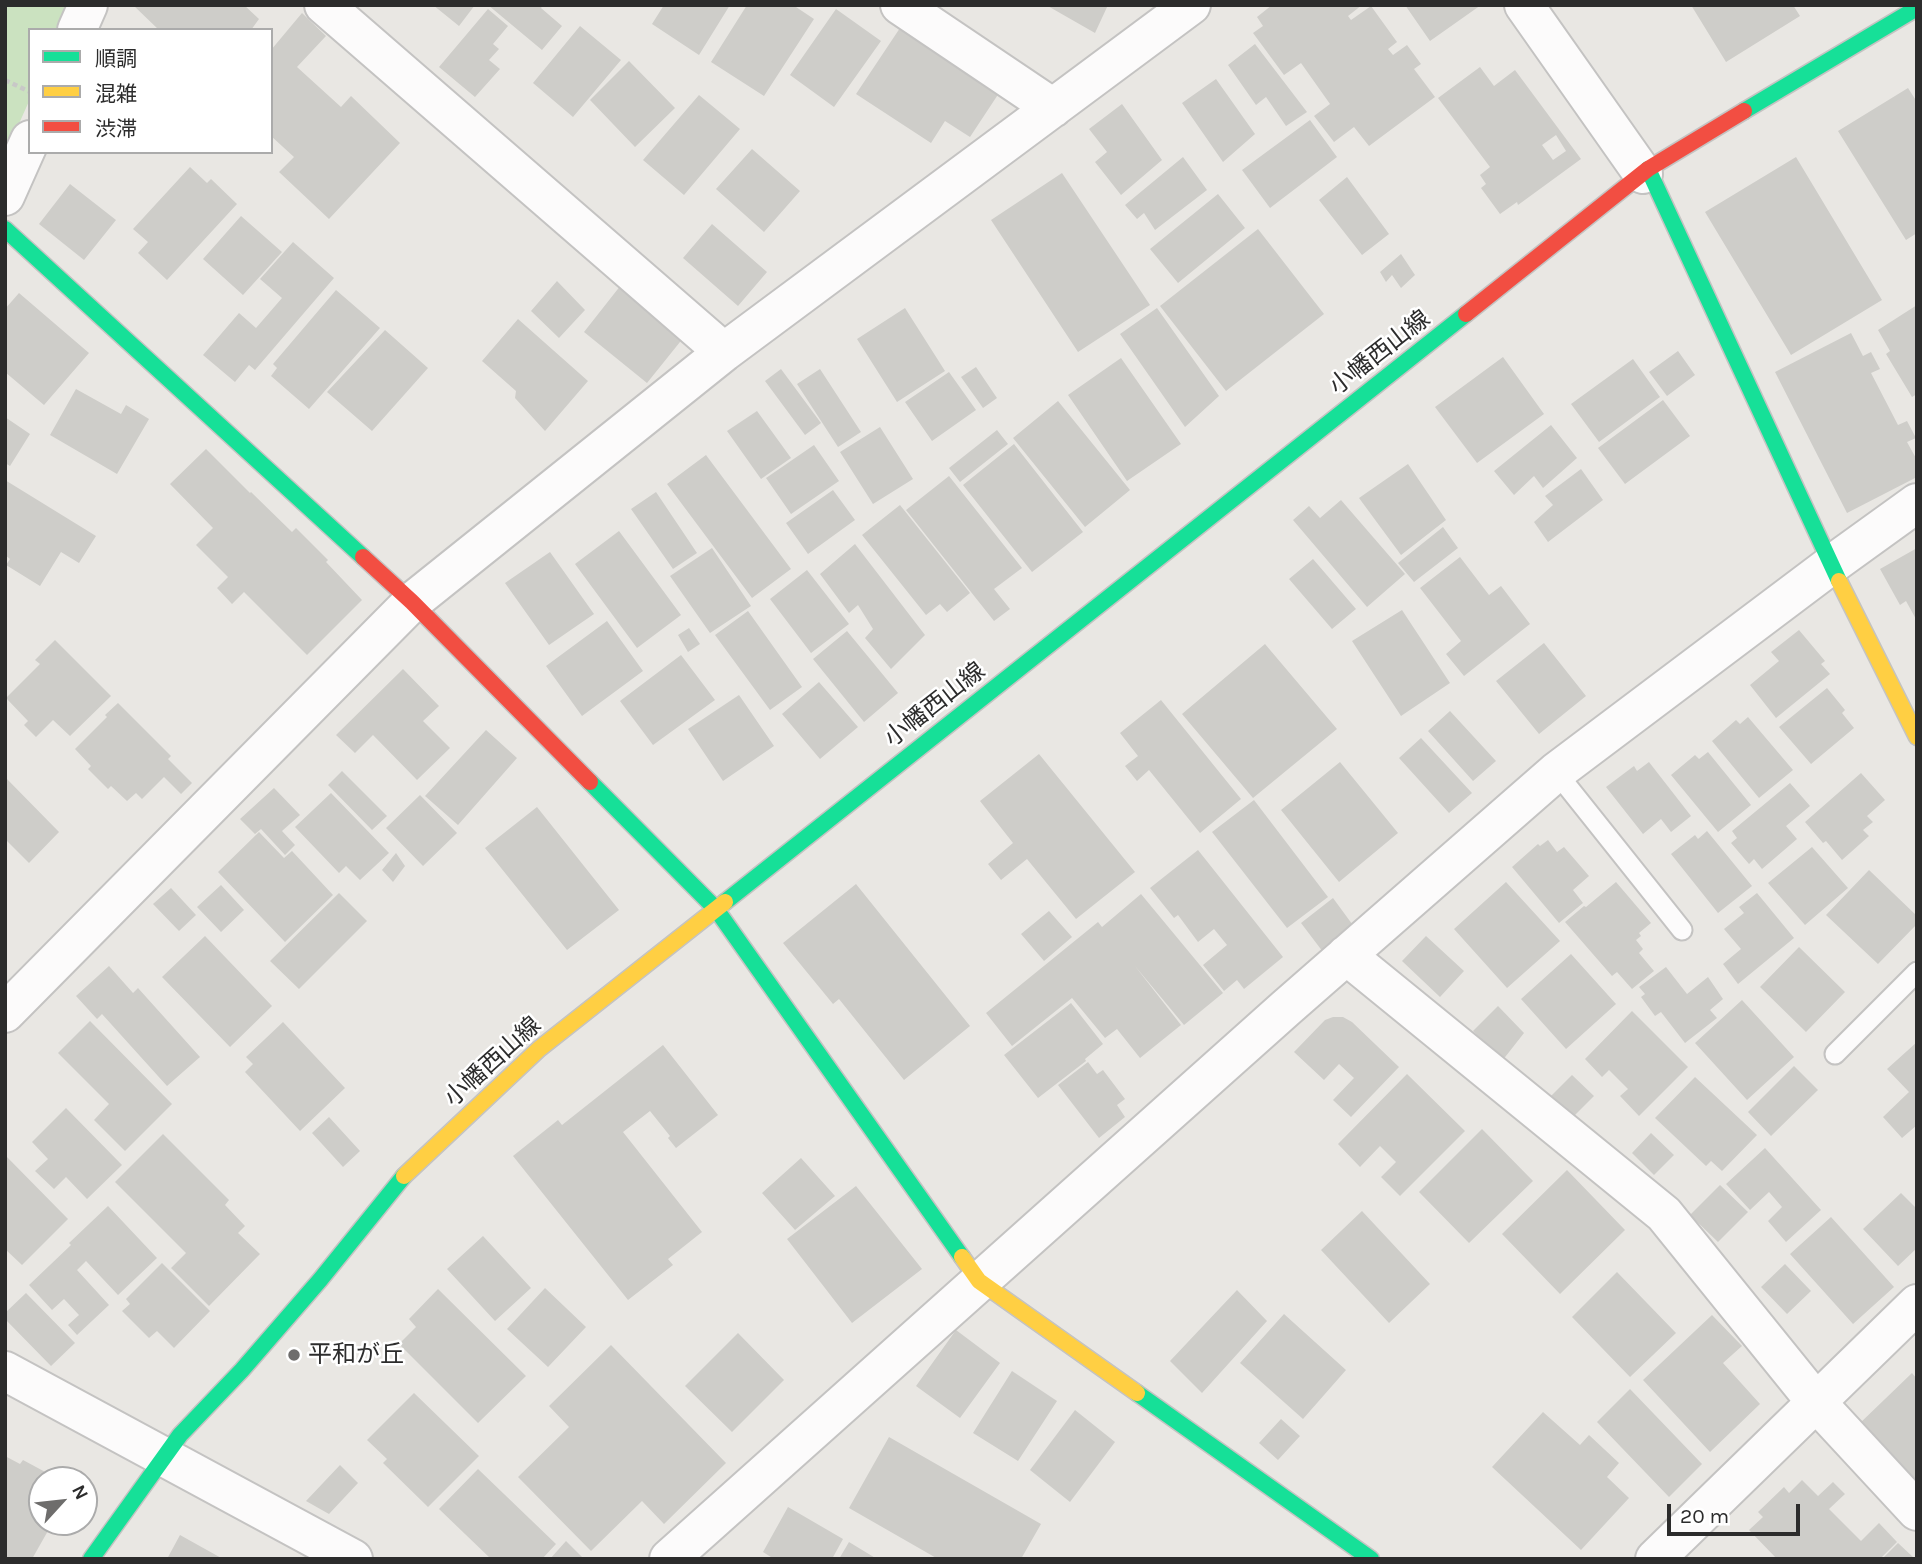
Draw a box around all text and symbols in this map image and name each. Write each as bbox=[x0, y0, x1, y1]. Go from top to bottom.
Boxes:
legend bbox=[28, 28, 273, 154]
text: 順調 bbox=[95, 47, 137, 71]
text: 混雑 bbox=[95, 82, 137, 106]
text: 渋滞 bbox=[95, 117, 137, 141]
street label: 小幡西山線 bbox=[1324, 305, 1436, 401]
street label: 小幡西山線 bbox=[879, 657, 991, 753]
street label: 小幡西山線 bbox=[439, 1011, 547, 1113]
place label: 平和が丘 bbox=[308, 1341, 404, 1369]
marker: 平和が丘 bbox=[286, 1347, 302, 1363]
north arrow bbox=[28, 1466, 98, 1536]
text: N bbox=[67, 1481, 93, 1503]
scale bar bbox=[1670, 1490, 1803, 1534]
text: 20 m bbox=[1680, 1504, 1729, 1528]

